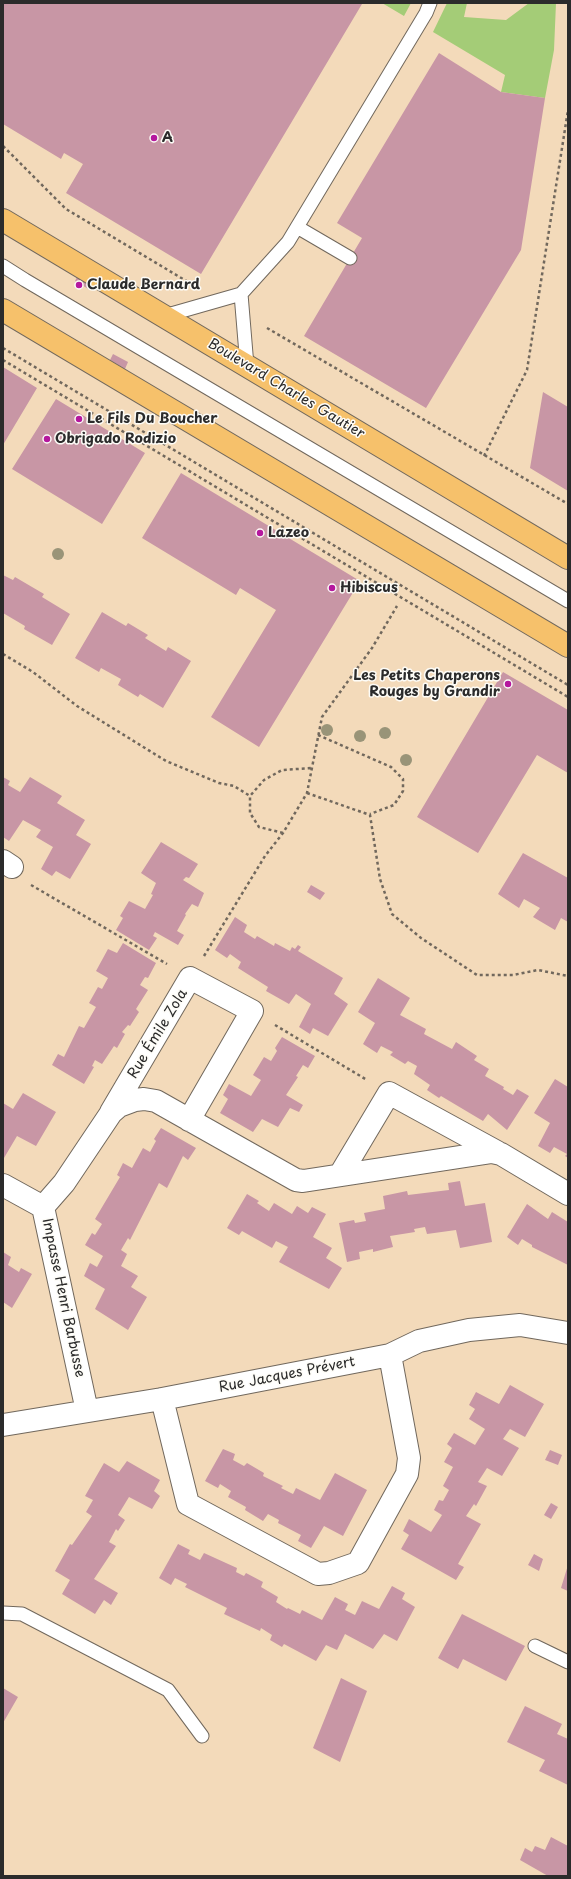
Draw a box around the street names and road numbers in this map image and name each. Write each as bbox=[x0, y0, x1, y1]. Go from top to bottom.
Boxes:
street label: Boulevard Charles Gautier bbox=[205, 335, 367, 443]
street label: Rue Émile Zola bbox=[125, 986, 191, 1082]
street label: Impasse Henri Barbusse bbox=[38, 1217, 88, 1379]
street label: Rue Jacques Prévert bbox=[217, 1354, 357, 1396]

